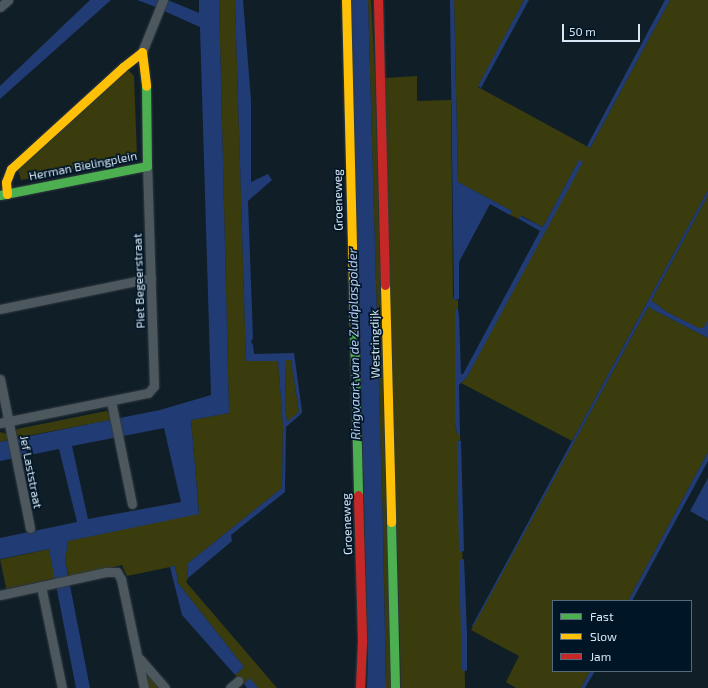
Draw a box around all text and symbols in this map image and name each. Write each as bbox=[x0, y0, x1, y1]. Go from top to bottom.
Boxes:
scale bar bbox=[564, 16, 642, 42]
text: 50 m bbox=[569, 24, 596, 38]
street label: Herman Bielingplein bbox=[28, 148, 138, 184]
street label: Groeneweg bbox=[330, 169, 346, 231]
street label: Piet Begeerstraat bbox=[130, 233, 148, 329]
water label: Ringvaart van de Zuidplaspolder bbox=[345, 248, 363, 440]
street label: Westringdijk bbox=[367, 310, 383, 378]
street label: Jef Laststraat bbox=[17, 434, 45, 510]
street label: Groeneweg bbox=[339, 493, 355, 555]
legend bbox=[552, 600, 692, 672]
text: Fast bbox=[590, 609, 613, 623]
text: Slow bbox=[590, 629, 617, 643]
text: Jam bbox=[590, 649, 611, 663]

